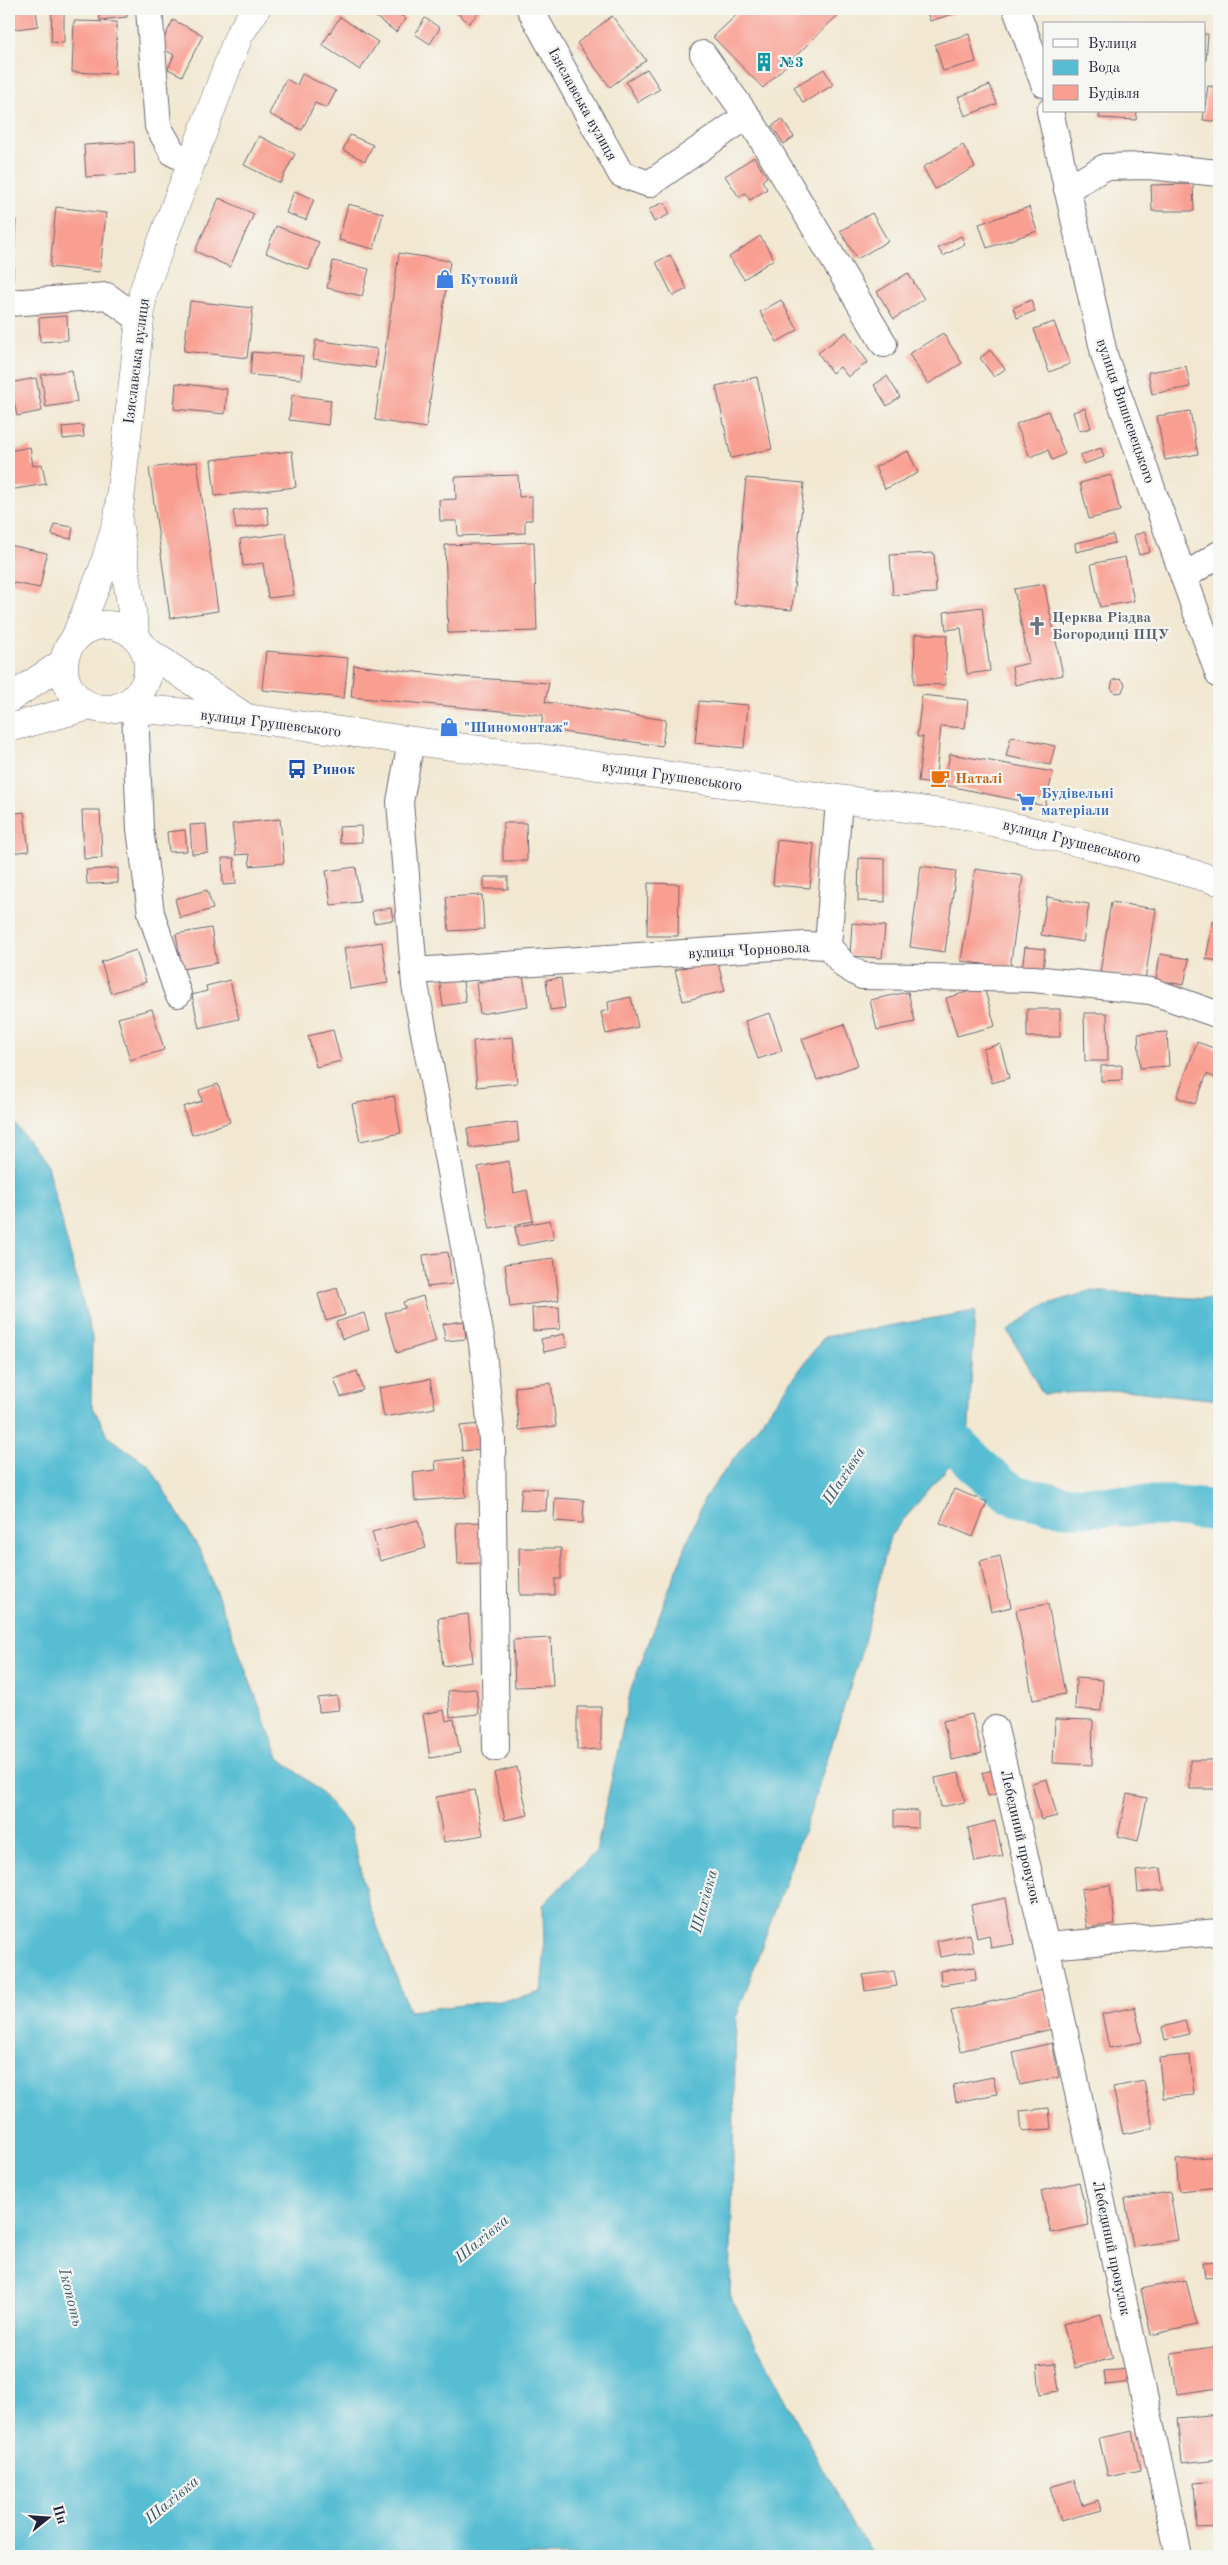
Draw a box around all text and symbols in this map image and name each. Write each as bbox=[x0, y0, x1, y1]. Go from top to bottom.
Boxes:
legend bbox=[1043, 22, 1206, 112]
text: Вулиця bbox=[1088, 37, 1137, 52]
street label: Ізяславська вулиця bbox=[544, 46, 619, 164]
building icon: №3 bbox=[753, 51, 775, 73]
place label: №3 bbox=[779, 56, 804, 71]
text: Вода bbox=[1088, 61, 1121, 76]
text: Будівля bbox=[1088, 87, 1140, 102]
shop icon: Кутовий bbox=[434, 268, 456, 290]
place label: Кутовий bbox=[460, 273, 518, 288]
street label: Ізяславська вулиця bbox=[122, 297, 153, 425]
street label: вулиця Вишневецького bbox=[1093, 337, 1156, 486]
place label: Церква Різдва Богородиці ПЦУ bbox=[1052, 611, 1170, 643]
church icon: Церква Різдва Богородиці ПЦУ bbox=[1026, 615, 1048, 637]
street label: вулиця Грушевського bbox=[200, 708, 342, 741]
shop icon: "Шиномонтаж" bbox=[438, 716, 460, 738]
place label: "Шиномонтаж" bbox=[464, 721, 569, 736]
bus stop icon: Ринок bbox=[286, 758, 308, 780]
street label: вулиця Грушевського bbox=[601, 760, 743, 795]
place label: Ринок bbox=[312, 763, 355, 778]
cafe icon: Наталі bbox=[929, 767, 951, 789]
place label: Наталі bbox=[955, 772, 1002, 787]
place label: Будівельні матеріали bbox=[1041, 787, 1114, 819]
supermarket icon: Будівельні матеріали bbox=[1015, 791, 1037, 813]
street label: вулиця Грушевського bbox=[1001, 818, 1142, 867]
street label: вулиця Чорновола bbox=[688, 941, 811, 962]
water label: Шахівка bbox=[820, 1444, 869, 1508]
street label: Лебединий провулок bbox=[997, 1769, 1042, 1906]
water label: Шахівка bbox=[689, 1868, 721, 1936]
street label: Лебединий провулок bbox=[1089, 2180, 1132, 2317]
water label: Шахівка bbox=[452, 2212, 513, 2267]
water label: Ікопоть bbox=[55, 2266, 85, 2328]
water label: Шахівка bbox=[142, 2473, 203, 2528]
north arrow bbox=[22, 2492, 72, 2542]
text: Пн bbox=[50, 2503, 69, 2526]

